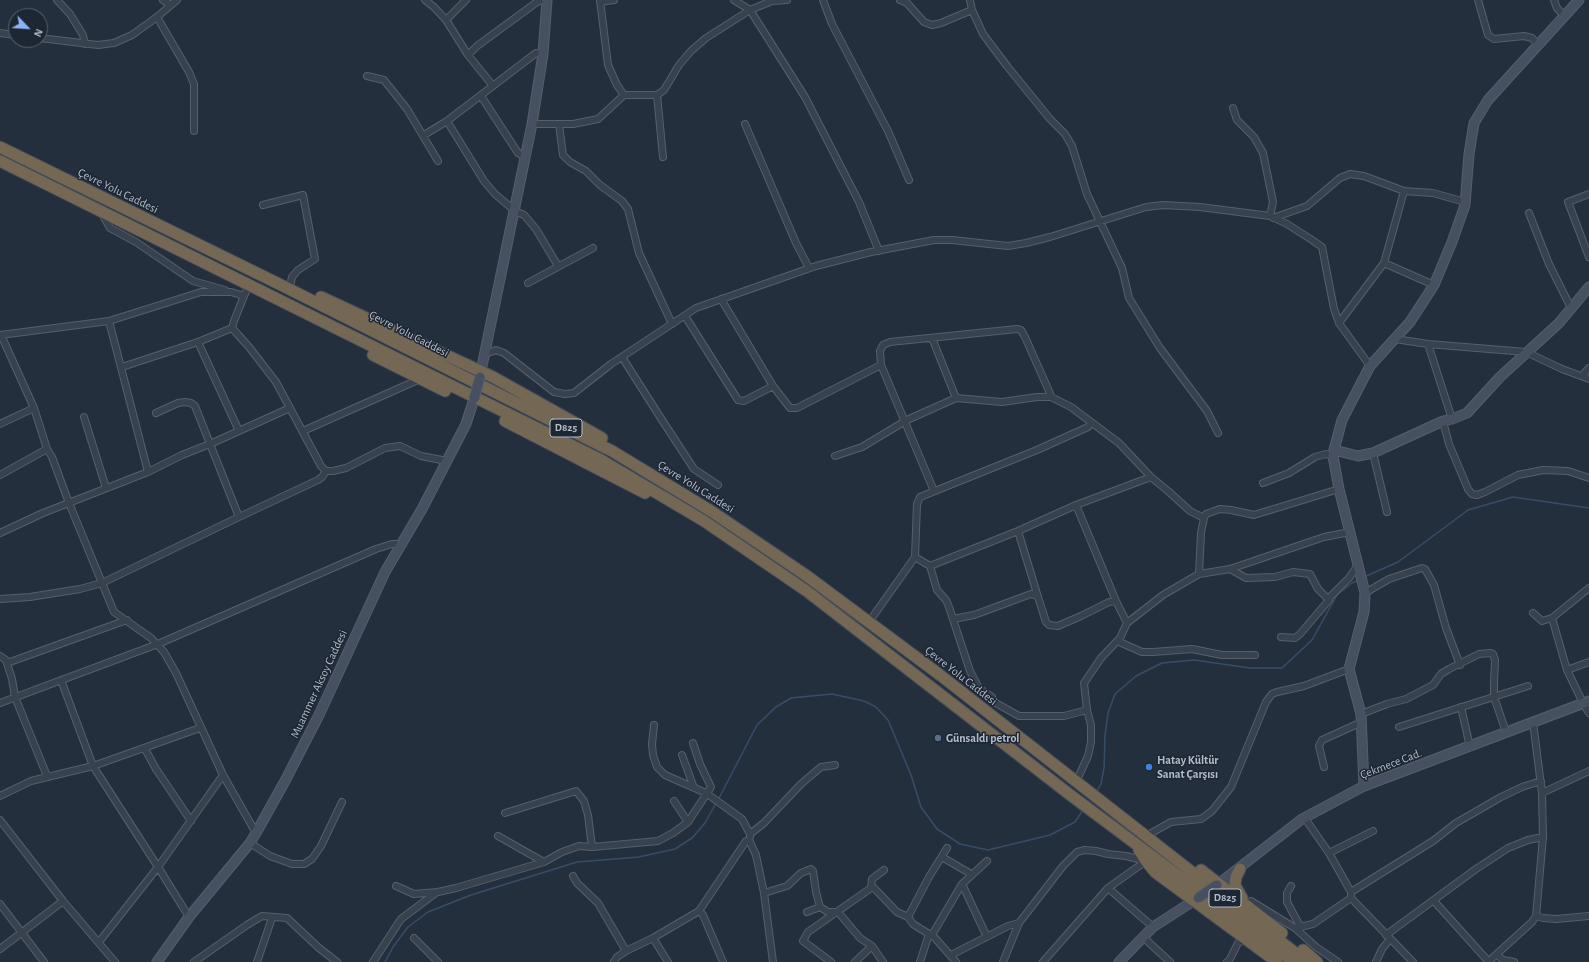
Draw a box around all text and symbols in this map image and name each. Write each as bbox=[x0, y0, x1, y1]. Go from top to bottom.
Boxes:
north arrow bbox=[8, 8, 48, 48]
text: N bbox=[32, 27, 45, 39]
street label: Çevre Yolu Caddesi bbox=[75, 165, 161, 217]
street label: Çevre Yolu Caddesi bbox=[367, 308, 451, 360]
road number: D825 bbox=[550, 419, 582, 437]
street label: Çevre Yolu Caddesi bbox=[655, 458, 737, 516]
street label: Muammer Aksoy Caddesi bbox=[288, 627, 350, 741]
street label: Çevre Yolu Caddesi bbox=[922, 643, 1000, 709]
place label: Günsaldı petrol bbox=[946, 731, 1020, 745]
marker: Günsaldı petrol bbox=[933, 733, 943, 743]
street label: Çekmece Cad. bbox=[1358, 746, 1424, 782]
place label: Hatay Kültür Sanat Çarşısı bbox=[1157, 753, 1219, 781]
marker: Hatay Kültür Sanat Çarşısı bbox=[1144, 762, 1154, 772]
road number: D825 bbox=[1209, 889, 1241, 907]

